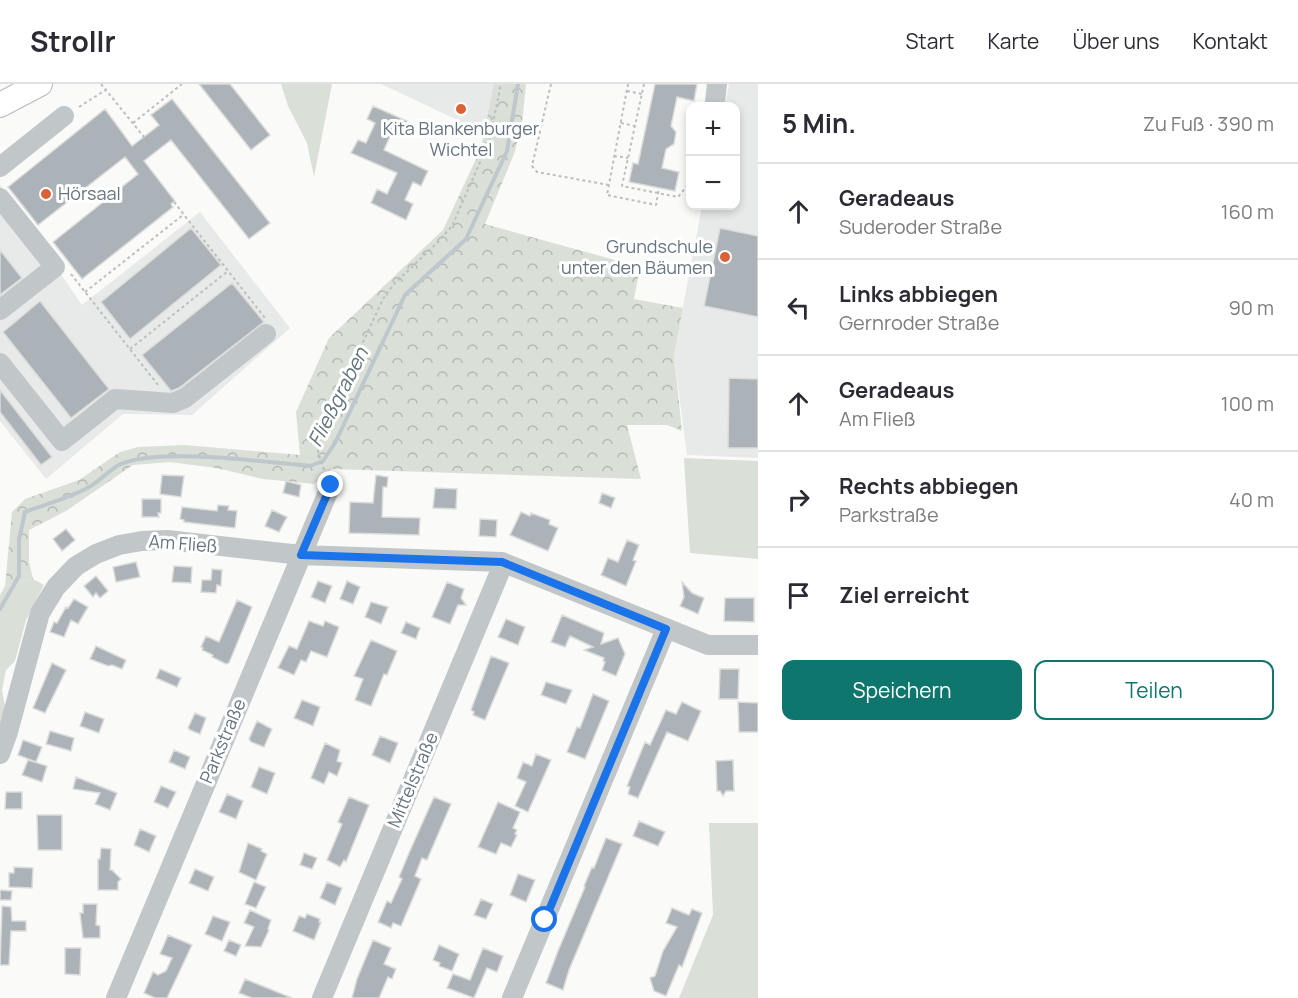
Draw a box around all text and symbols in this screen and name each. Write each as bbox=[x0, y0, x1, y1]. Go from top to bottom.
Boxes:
text: Strollr bbox=[30, 22, 116, 60]
text: Start bbox=[905, 27, 954, 55]
text: Karte bbox=[987, 27, 1039, 55]
text: Über uns bbox=[1072, 27, 1160, 55]
text: Kontakt bbox=[1193, 27, 1268, 55]
marker: Kita Blankenburger Wichtel bbox=[454, 102, 468, 116]
map controls bbox=[686, 102, 740, 210]
button: + bbox=[686, 102, 740, 156]
text: 5 Min. bbox=[782, 105, 856, 141]
text: Zu Fuß · 390 m bbox=[1143, 110, 1274, 137]
place label: Kita Blankenburger Wichtel bbox=[383, 116, 540, 161]
button: − bbox=[686, 156, 740, 210]
place label: Hörsaal bbox=[58, 181, 121, 205]
text: Geradeaus bbox=[839, 183, 954, 213]
marker: Hörsaal bbox=[39, 187, 53, 201]
icon: ahead bbox=[782, 195, 815, 228]
text: 160 m bbox=[1221, 198, 1274, 225]
text: Suderoder Straße bbox=[839, 213, 1002, 240]
place label: Grundschule unter den Bäumen bbox=[561, 234, 713, 279]
marker: Grundschule unter den Bäumen bbox=[718, 250, 732, 264]
text: Links abbiegen bbox=[839, 279, 998, 309]
icon: left bbox=[782, 291, 815, 324]
text: 90 m bbox=[1228, 294, 1274, 321]
text: Gernroder Straße bbox=[839, 309, 999, 336]
water label: Fließgraben bbox=[301, 342, 375, 451]
text: Geradeaus bbox=[839, 375, 954, 405]
icon: ahead bbox=[782, 387, 815, 420]
text: 100 m bbox=[1221, 390, 1274, 417]
text: Am Fließ bbox=[839, 405, 916, 432]
route end bbox=[317, 471, 343, 497]
text: Rechts abbiegen bbox=[839, 471, 1018, 501]
icon: right bbox=[782, 483, 815, 516]
text: 40 m bbox=[1229, 486, 1274, 513]
text: Parkstraße bbox=[839, 501, 939, 528]
street label: Am Fließ bbox=[148, 529, 218, 557]
icon: arrive bbox=[782, 579, 815, 612]
text: Ziel erreicht bbox=[839, 580, 970, 610]
button: Speichern bbox=[782, 660, 1022, 720]
button: Teilen bbox=[1034, 660, 1274, 720]
street label: Parkstraße bbox=[193, 695, 251, 787]
street label: Mittelstraße bbox=[381, 728, 443, 831]
route start bbox=[531, 906, 557, 932]

